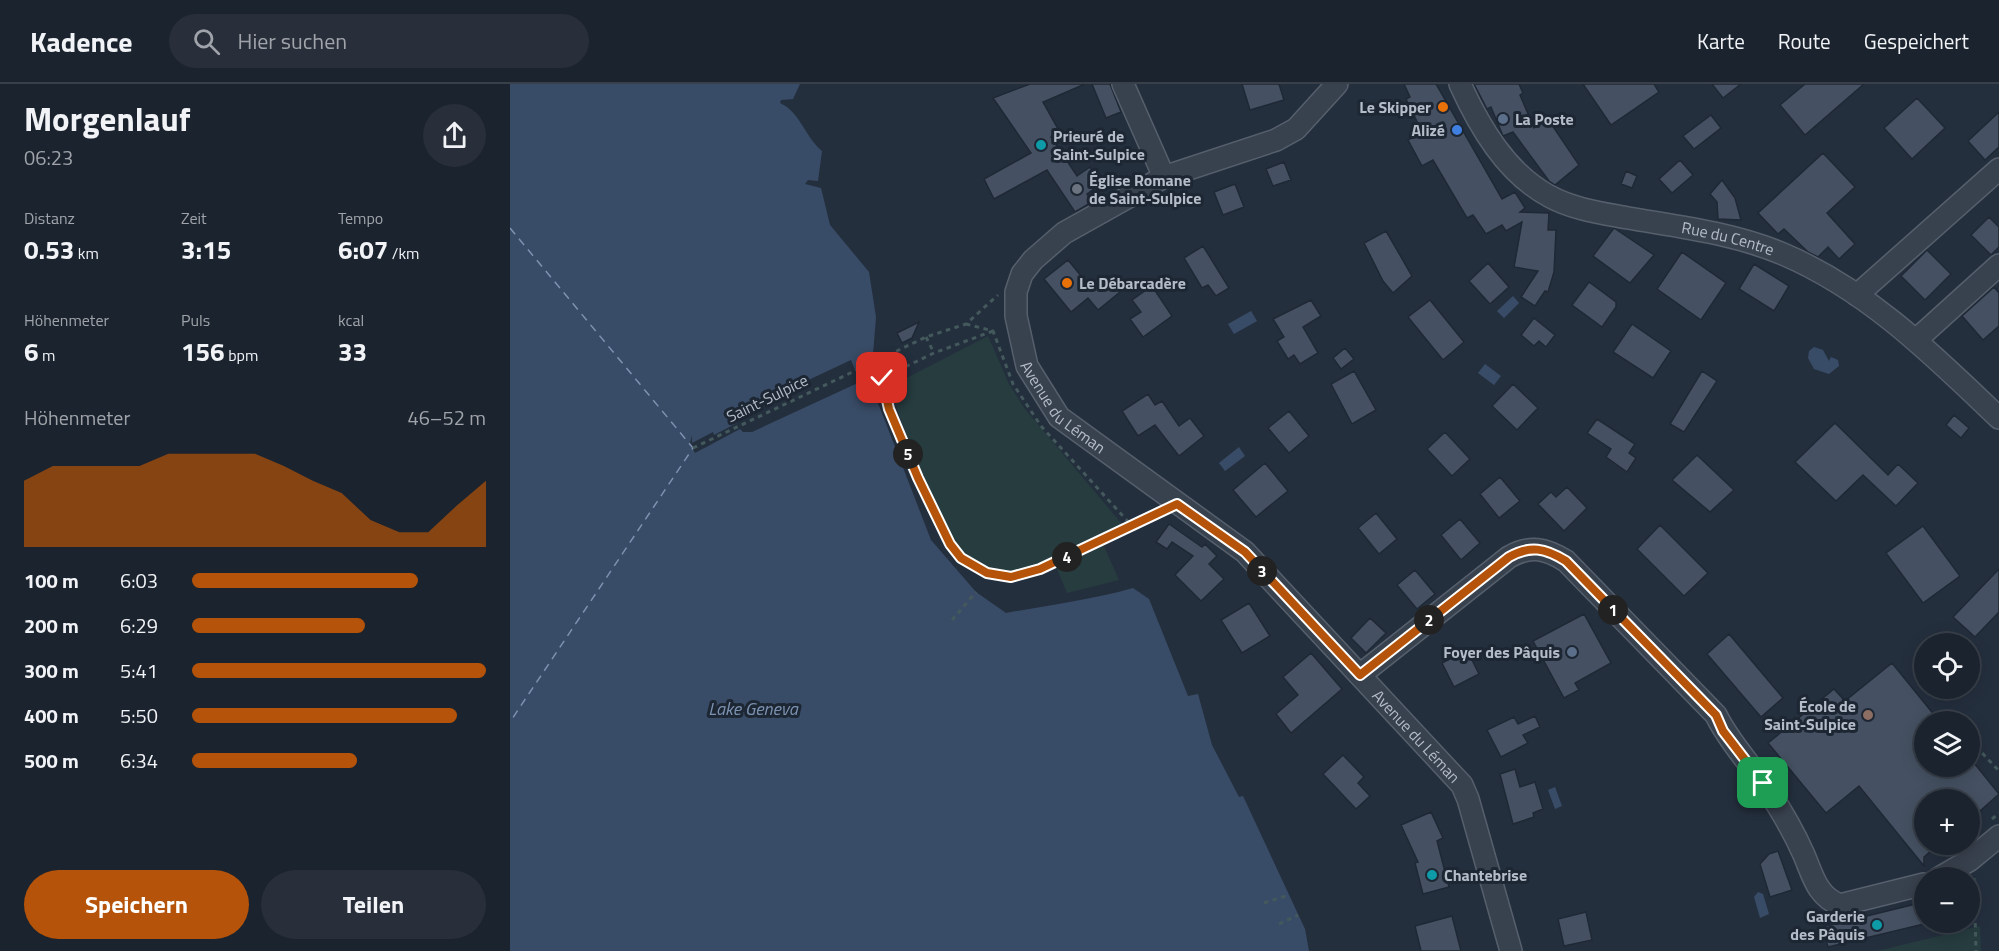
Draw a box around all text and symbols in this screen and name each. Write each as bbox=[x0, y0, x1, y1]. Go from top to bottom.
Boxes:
search box bbox=[169, 14, 589, 68]
text: Kadence bbox=[30, 20, 133, 63]
text: Hier suchen bbox=[238, 24, 347, 58]
icon: search bbox=[190, 25, 223, 58]
text: Karte bbox=[1697, 25, 1745, 57]
text: Route bbox=[1778, 25, 1831, 57]
text: Gespeichert bbox=[1864, 25, 1969, 57]
text: Morgenlauf bbox=[24, 94, 190, 144]
place label: Le Skipper bbox=[1359, 95, 1431, 119]
marker: Le Skipper bbox=[1436, 100, 1450, 114]
button: share bbox=[423, 104, 486, 167]
place label: La Poste bbox=[1515, 107, 1574, 131]
marker: La Poste bbox=[1496, 112, 1510, 126]
place label: Alizé bbox=[1411, 118, 1445, 142]
marker: Alizé bbox=[1450, 123, 1464, 137]
place label: Prieuré de Saint-Sulpice bbox=[1053, 124, 1145, 166]
marker: Prieuré de Saint-Sulpice bbox=[1034, 138, 1048, 152]
text: 06:23 bbox=[24, 142, 73, 173]
place label: Église Romane de Saint-Sulpice bbox=[1089, 168, 1201, 210]
marker: Église Romane de Saint-Sulpice bbox=[1070, 182, 1084, 196]
text: Distanz bbox=[24, 206, 75, 230]
text: Zeit bbox=[181, 206, 207, 230]
text: Tempo bbox=[338, 206, 383, 230]
street label: Rue du Centre bbox=[1680, 215, 1778, 261]
text: 0.53 bbox=[24, 230, 74, 269]
text: 3:15 bbox=[181, 230, 231, 269]
text: 6:07 bbox=[338, 230, 388, 269]
text: km bbox=[74, 241, 99, 265]
text: /km bbox=[388, 241, 420, 265]
place label: Le Débarcadère bbox=[1079, 271, 1186, 295]
marker: Le Débarcadère bbox=[1060, 276, 1074, 290]
text: Höhenmeter bbox=[24, 308, 109, 332]
text: Puls bbox=[181, 308, 210, 332]
text: kcal bbox=[338, 308, 364, 332]
text: 6 bbox=[24, 332, 39, 371]
text: 156 bbox=[181, 332, 225, 371]
text: 33 bbox=[338, 332, 367, 371]
text: m bbox=[39, 343, 55, 367]
text: bpm bbox=[225, 343, 258, 367]
pin bbox=[856, 352, 907, 403]
street label: Avenue du Léman bbox=[1015, 356, 1111, 459]
icon: check bbox=[865, 361, 898, 394]
street label: Saint-Sulpice bbox=[722, 368, 812, 428]
text: Höhenmeter bbox=[24, 402, 130, 433]
text: 46–52 m bbox=[407, 402, 486, 433]
pin: 5 bbox=[893, 439, 923, 469]
text: 5 bbox=[904, 442, 912, 466]
pin: 4 bbox=[1052, 542, 1082, 572]
text: 4 bbox=[1063, 545, 1071, 569]
pin: 3 bbox=[1247, 556, 1277, 586]
text: 3 bbox=[1258, 559, 1266, 583]
text: 100 m bbox=[24, 565, 79, 596]
text: 6:03 bbox=[120, 565, 158, 596]
pin: 1 bbox=[1598, 595, 1628, 625]
text: 1 bbox=[1609, 598, 1617, 622]
pin: 2 bbox=[1414, 605, 1444, 635]
text: 2 bbox=[1425, 608, 1433, 632]
text: 200 m bbox=[24, 610, 79, 641]
text: 6:29 bbox=[120, 610, 158, 641]
map controls bbox=[1914, 633, 1980, 933]
button: locate bbox=[1914, 633, 1980, 699]
place label: Foyer des Pâquis bbox=[1443, 640, 1560, 664]
marker: Foyer des Pâquis bbox=[1565, 645, 1579, 659]
text: 300 m bbox=[24, 655, 79, 686]
text: 5:41 bbox=[120, 655, 158, 686]
street label: Avenue du Léman bbox=[1367, 684, 1466, 788]
place label: École de Saint-Sulpice bbox=[1764, 694, 1856, 736]
water label: Lake Geneva bbox=[708, 695, 799, 722]
text: 400 m bbox=[24, 700, 79, 731]
text: 5:50 bbox=[120, 700, 158, 731]
marker: École de Saint-Sulpice bbox=[1861, 708, 1875, 722]
button: layers bbox=[1914, 711, 1980, 777]
text: 500 m bbox=[24, 745, 79, 776]
text: 6:34 bbox=[120, 745, 158, 776]
pin bbox=[1737, 757, 1788, 808]
icon: arrive bbox=[1746, 766, 1779, 799]
button: + bbox=[1914, 789, 1980, 855]
place label: Chantebrise bbox=[1444, 863, 1527, 887]
button: − bbox=[1914, 867, 1980, 933]
marker: Chantebrise bbox=[1425, 868, 1439, 882]
button: Speichern bbox=[24, 870, 249, 939]
button: Teilen bbox=[261, 870, 486, 939]
place label: Garderie des Pâquis bbox=[1790, 904, 1865, 946]
marker: Garderie des Pâquis bbox=[1870, 918, 1884, 932]

